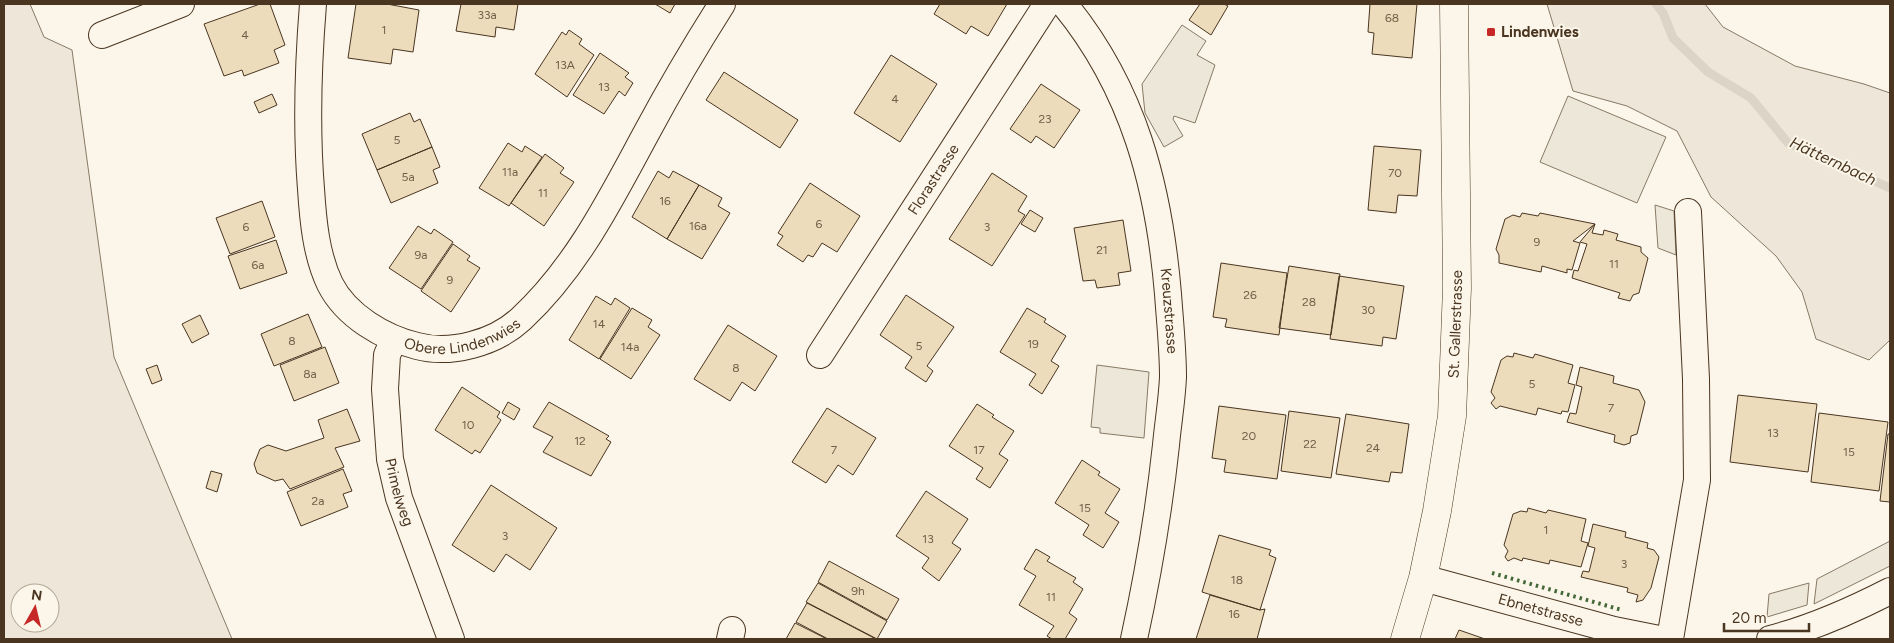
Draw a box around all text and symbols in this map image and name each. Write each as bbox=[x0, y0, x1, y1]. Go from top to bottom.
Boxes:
house number: 33a bbox=[477, 8, 497, 22]
house number: 68 bbox=[1385, 11, 1399, 25]
house number: 1 bbox=[382, 23, 386, 37]
place label: Lindenwies bbox=[1501, 23, 1579, 41]
marker: Lindenwies bbox=[1485, 26, 1497, 38]
house number: 4 bbox=[241, 28, 249, 42]
house number: 13A bbox=[555, 58, 575, 72]
house number: 13 bbox=[598, 80, 610, 94]
house number: 4 bbox=[891, 92, 899, 106]
house number: 23 bbox=[1038, 112, 1052, 126]
house number: 5 bbox=[394, 133, 401, 147]
water label: Hätternbach bbox=[1787, 133, 1879, 189]
street label: Florastrasse bbox=[904, 141, 963, 218]
house number: 11a bbox=[502, 165, 518, 179]
house number: 70 bbox=[1388, 166, 1402, 180]
house number: 5a bbox=[401, 170, 415, 184]
house number: 11 bbox=[538, 186, 548, 200]
house number: 16 bbox=[659, 194, 671, 208]
house number: 6 bbox=[816, 217, 823, 231]
house number: 16a bbox=[689, 219, 707, 233]
house number: 6 bbox=[243, 220, 250, 234]
house number: 3 bbox=[984, 220, 990, 234]
house number: 9 bbox=[1534, 235, 1541, 249]
house number: 21 bbox=[1096, 243, 1108, 257]
house number: 9a bbox=[415, 248, 427, 262]
house number: 11 bbox=[1609, 257, 1619, 271]
house number: 6a bbox=[252, 258, 264, 272]
street label: Kreuzstrasse bbox=[1157, 267, 1181, 354]
street label: St. Gallerstrasse bbox=[1444, 270, 1466, 379]
house number: 9 bbox=[447, 273, 454, 287]
house number: 26 bbox=[1243, 288, 1257, 302]
house number: 28 bbox=[1302, 295, 1316, 309]
house number: 30 bbox=[1361, 303, 1375, 317]
street label: Obere Lindenwies bbox=[402, 314, 524, 358]
house number: 14 bbox=[593, 317, 606, 331]
house number: 8 bbox=[288, 334, 296, 348]
house number: 19 bbox=[1027, 337, 1039, 351]
house number: 5 bbox=[916, 339, 923, 353]
house number: 14a bbox=[621, 340, 639, 354]
house number: 8 bbox=[732, 361, 740, 375]
house number: 8a bbox=[303, 367, 317, 381]
house number: 5 bbox=[1529, 377, 1536, 391]
house number: 7 bbox=[1608, 401, 1615, 415]
house number: 10 bbox=[462, 418, 475, 432]
house number: 13 bbox=[1767, 426, 1779, 440]
house number: 20 bbox=[1242, 429, 1257, 443]
house number: 12 bbox=[574, 434, 586, 448]
house number: 22 bbox=[1303, 437, 1317, 451]
house number: 24 bbox=[1366, 441, 1381, 455]
house number: 7 bbox=[831, 443, 838, 457]
house number: 17 bbox=[973, 443, 985, 457]
house number: 15 bbox=[1843, 445, 1855, 459]
street label: Primelweg bbox=[381, 456, 418, 529]
house number: 2a bbox=[312, 494, 324, 508]
house number: 15 bbox=[1079, 501, 1091, 515]
house number: 1 bbox=[1544, 523, 1548, 537]
house number: 3 bbox=[502, 529, 508, 543]
house number: 13 bbox=[922, 532, 934, 546]
house number: 3 bbox=[1621, 557, 1627, 571]
house number: 18 bbox=[1231, 573, 1243, 587]
north arrow bbox=[10, 583, 60, 633]
house number: 9h bbox=[851, 584, 865, 598]
text: N bbox=[30, 586, 43, 605]
house number: 11 bbox=[1046, 590, 1056, 604]
street label: Ebnetstrasse bbox=[1496, 590, 1585, 630]
scale bar bbox=[1724, 600, 1809, 632]
house number: 16 bbox=[1228, 607, 1240, 621]
text: 20 m bbox=[1732, 609, 1766, 627]

